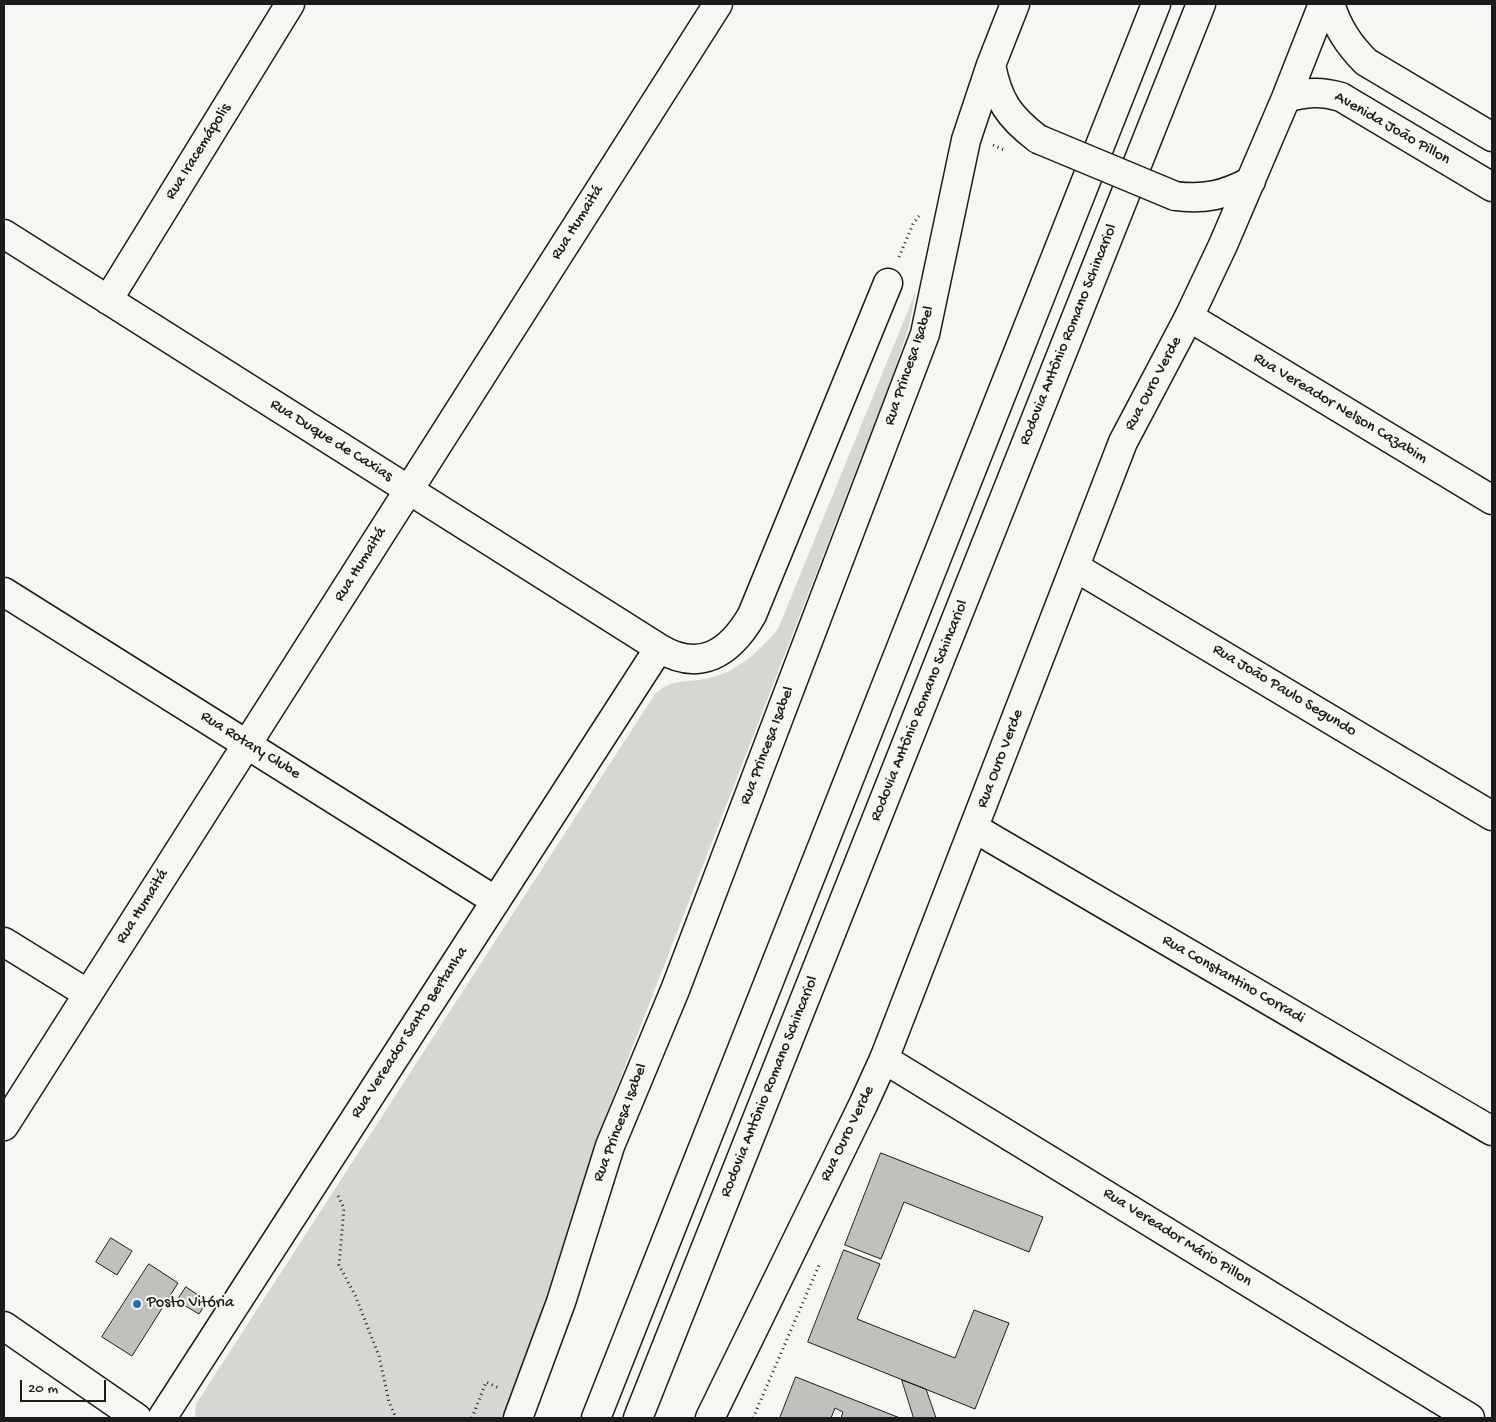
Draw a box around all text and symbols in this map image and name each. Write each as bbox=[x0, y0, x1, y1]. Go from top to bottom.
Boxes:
street label: Avenida João Pillon bbox=[1331, 88, 1453, 170]
street label: Rua Iracemápolis bbox=[162, 100, 236, 204]
street label: Rua Humaitá bbox=[548, 182, 608, 264]
street label: Rodovia Antônio Romano Schincariol bbox=[1016, 222, 1122, 448]
street label: Rua Princesa Isabel bbox=[881, 304, 939, 428]
street label: Rua Ouro Verde bbox=[1121, 334, 1187, 434]
street label: Rua Vereador Nelson Cazabim bbox=[1249, 349, 1431, 469]
street label: Rua Duque de Caxias bbox=[266, 395, 396, 487]
street label: Rua Humaitá bbox=[331, 524, 391, 606]
street label: Rodovia Antônio Romano Schincariol bbox=[867, 598, 973, 824]
street label: Rua João Paulo Segundo bbox=[1208, 640, 1360, 742]
street label: Rua Princesa Isabel bbox=[737, 684, 799, 808]
street label: Rua Ouro Verde bbox=[973, 707, 1029, 811]
street label: Rua Rotary Clube bbox=[196, 708, 304, 784]
street label: Rua Humaitá bbox=[113, 866, 173, 948]
street label: Rua Constantino Corradi bbox=[1158, 931, 1308, 1029]
street label: Rua Vereador Santo Bertanha bbox=[347, 944, 473, 1122]
street label: Rodovia Antônio Romano Schincariol bbox=[717, 974, 823, 1200]
street label: Rua Princesa Isabel bbox=[590, 1061, 652, 1185]
street label: Rua Ouro Verde bbox=[817, 1083, 879, 1185]
street label: Rua Vereador Mário Pillon bbox=[1099, 1184, 1255, 1292]
place label: Posto Vitória bbox=[147, 1294, 234, 1314]
marker: Posto Vitória bbox=[131, 1298, 143, 1310]
scale bar bbox=[22, 1370, 109, 1402]
text: 20 m bbox=[28, 1380, 58, 1398]

